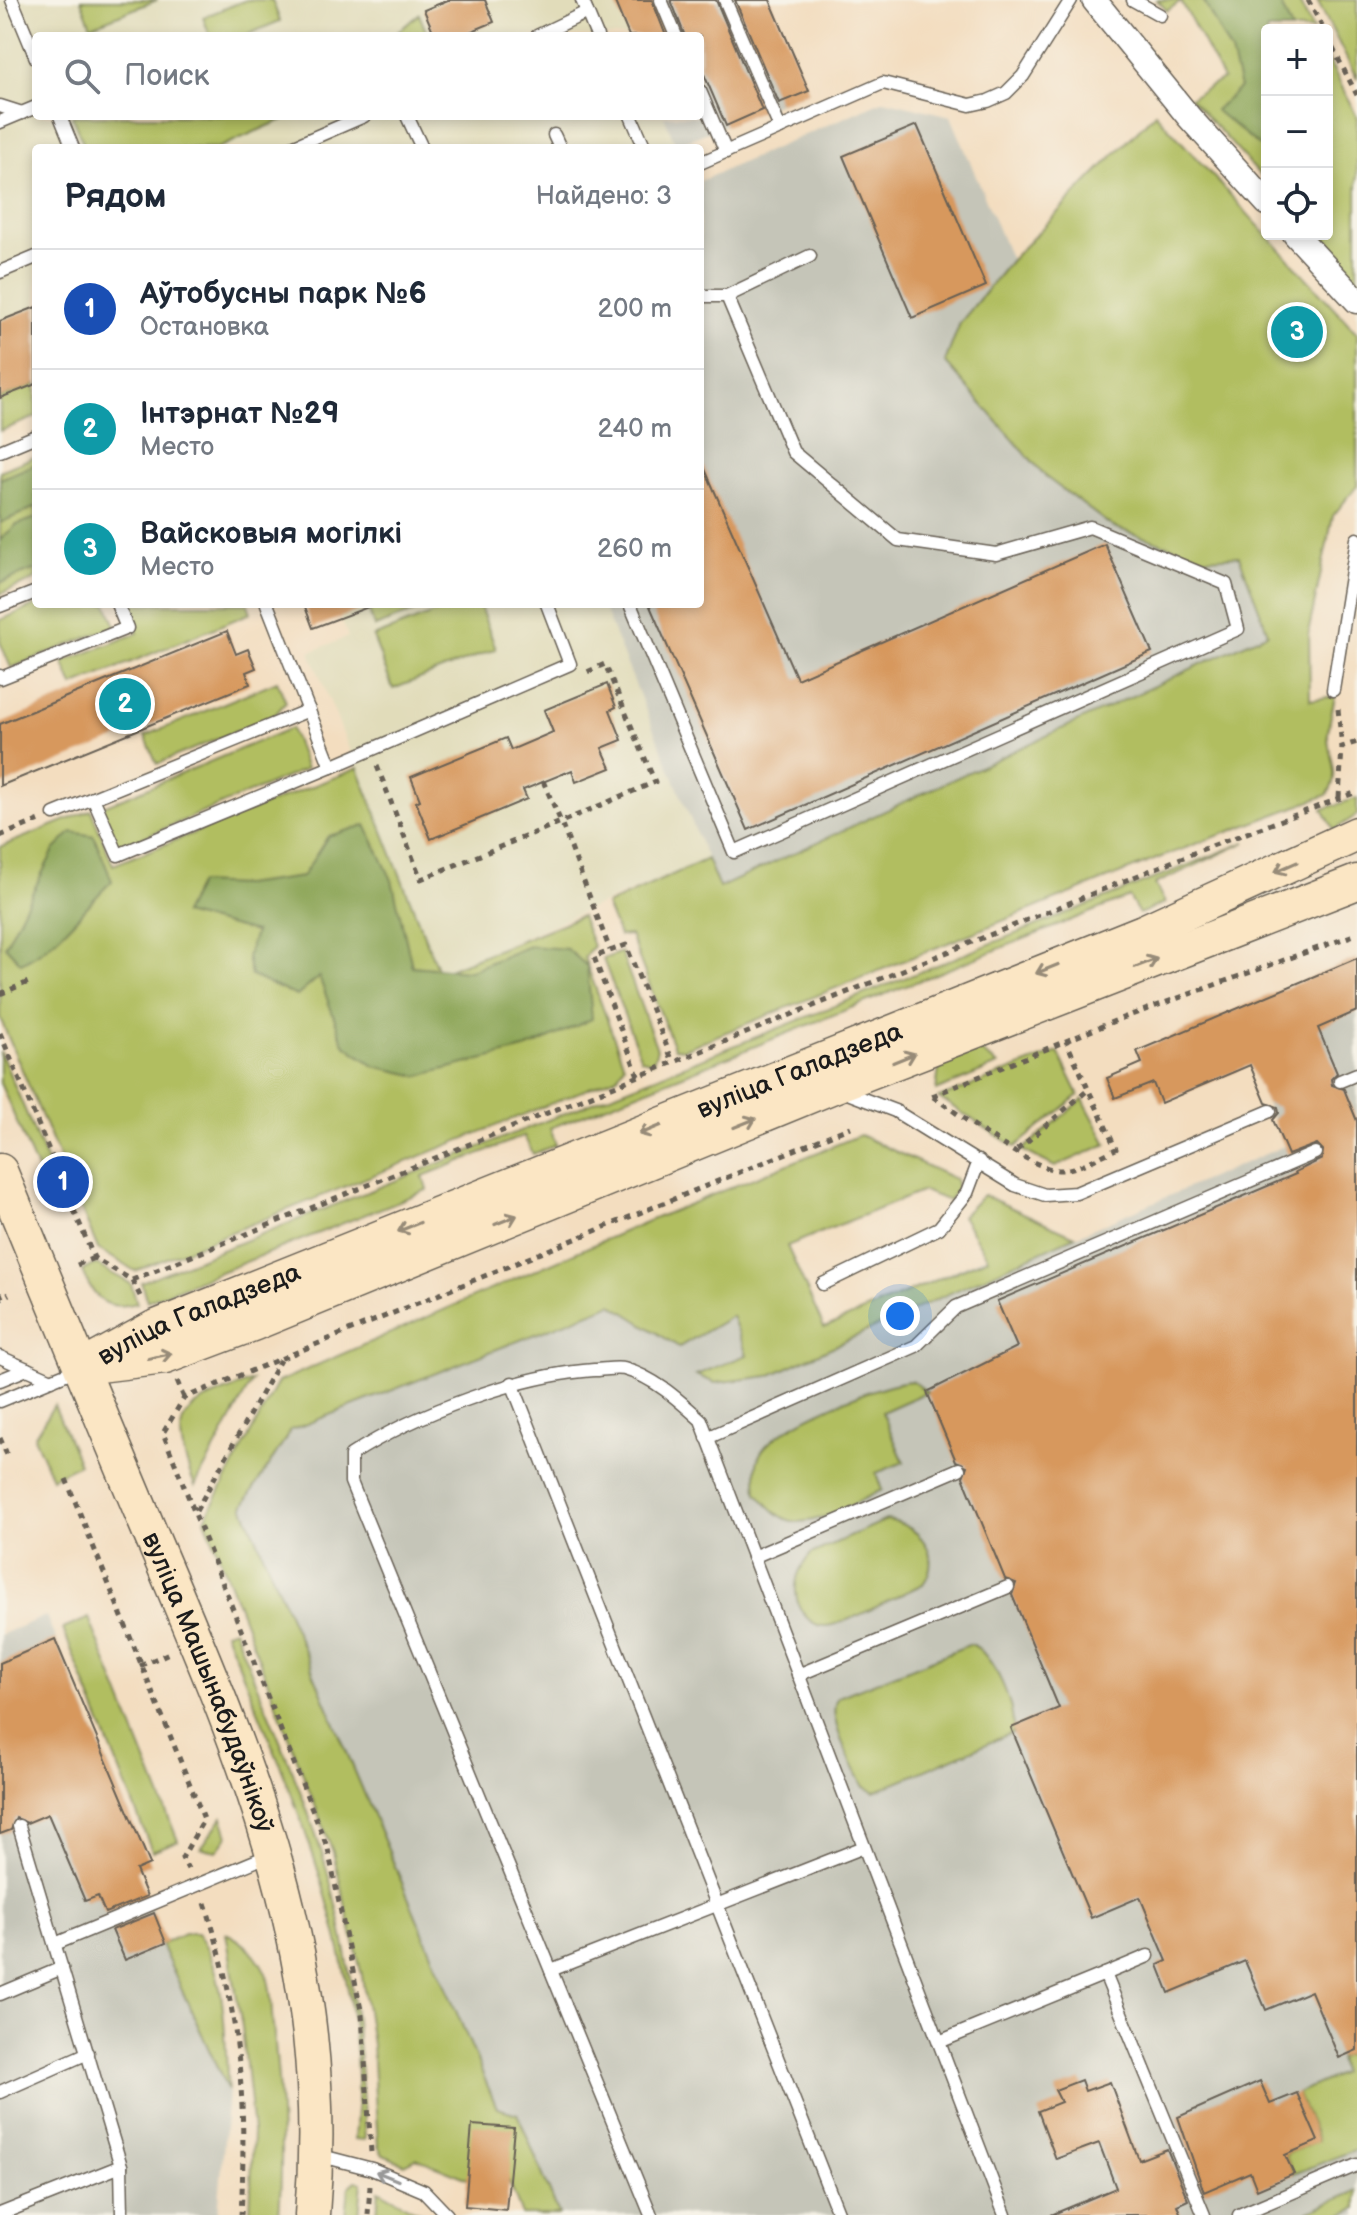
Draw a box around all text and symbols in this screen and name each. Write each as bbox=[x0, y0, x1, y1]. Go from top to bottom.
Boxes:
map controls bbox=[1261, 24, 1333, 240]
button: + bbox=[1261, 24, 1333, 96]
search box bbox=[32, 32, 704, 120]
icon: search bbox=[60, 54, 104, 98]
text: Поиск bbox=[124, 58, 210, 94]
button: − bbox=[1261, 96, 1333, 168]
button: locate bbox=[1261, 168, 1333, 240]
text: Рядом bbox=[64, 176, 166, 217]
text: Найдено: 3 bbox=[536, 181, 672, 212]
text: Аўтобусны парк №6 bbox=[140, 276, 427, 312]
text: 1 bbox=[85, 294, 95, 325]
text: 200 m bbox=[598, 294, 672, 325]
pin: 3 bbox=[1271, 302, 1323, 362]
text: Остановка bbox=[140, 312, 269, 343]
text: Інтэрнат №29 bbox=[140, 396, 339, 432]
text: 2 bbox=[82, 414, 98, 445]
text: 240 m bbox=[597, 414, 672, 445]
text: Место bbox=[140, 432, 214, 463]
text: Вайсковыя могілкі bbox=[140, 516, 402, 552]
text: 3 bbox=[82, 534, 98, 565]
text: 260 m bbox=[597, 534, 672, 565]
text: Место bbox=[140, 552, 214, 583]
pin: 2 bbox=[99, 674, 151, 734]
one-way arrow bbox=[1274, 860, 1299, 875]
one-way arrow bbox=[1133, 955, 1158, 969]
one-way arrow bbox=[1035, 963, 1060, 978]
street label: вуліца Галадзеда bbox=[693, 1016, 907, 1126]
one-way arrow bbox=[891, 1050, 916, 1065]
one-way arrow bbox=[732, 1114, 757, 1129]
one-way arrow bbox=[638, 1124, 663, 1138]
pin: 1 bbox=[37, 1152, 89, 1212]
one-way arrow bbox=[493, 1212, 518, 1226]
one-way arrow bbox=[397, 1221, 422, 1235]
street label: вуліца Галадзеда bbox=[93, 1257, 305, 1373]
your location bbox=[880, 1296, 920, 1336]
one-way arrow bbox=[147, 1348, 172, 1363]
street label: вуліца Машынабудаўнікоў bbox=[135, 1528, 280, 1836]
one-way arrow bbox=[375, 2167, 400, 2182]

